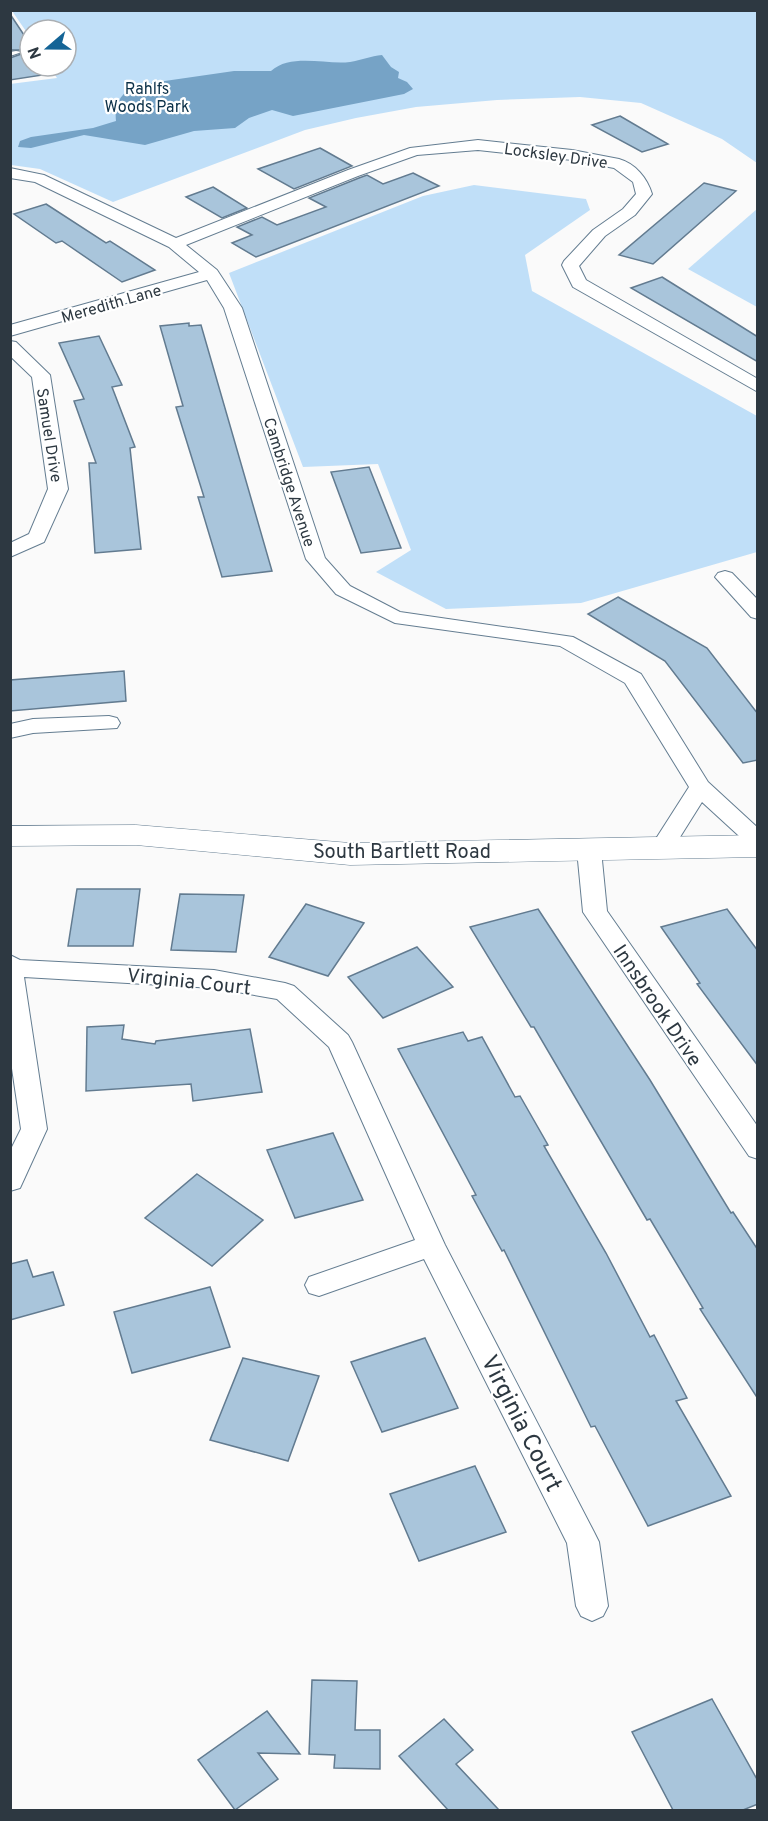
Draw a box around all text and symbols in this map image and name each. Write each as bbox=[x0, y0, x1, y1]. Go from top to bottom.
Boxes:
north arrow bbox=[18, 18, 78, 78]
text: N bbox=[24, 44, 47, 61]
park label: Rahlfs Woods Park bbox=[105, 80, 189, 118]
street label: Locksley Drive bbox=[503, 140, 609, 174]
street label: Meredith Lane bbox=[59, 281, 164, 329]
street label: Samuel Drive bbox=[31, 387, 65, 484]
street label: Cambridge Avenue bbox=[258, 415, 318, 550]
street label: South Bartlett Road bbox=[313, 840, 491, 866]
street label: Innsbrook Drive bbox=[606, 940, 707, 1072]
street label: Virginia Court bbox=[125, 964, 252, 1002]
street label: Virginia Court bbox=[473, 1351, 568, 1497]

